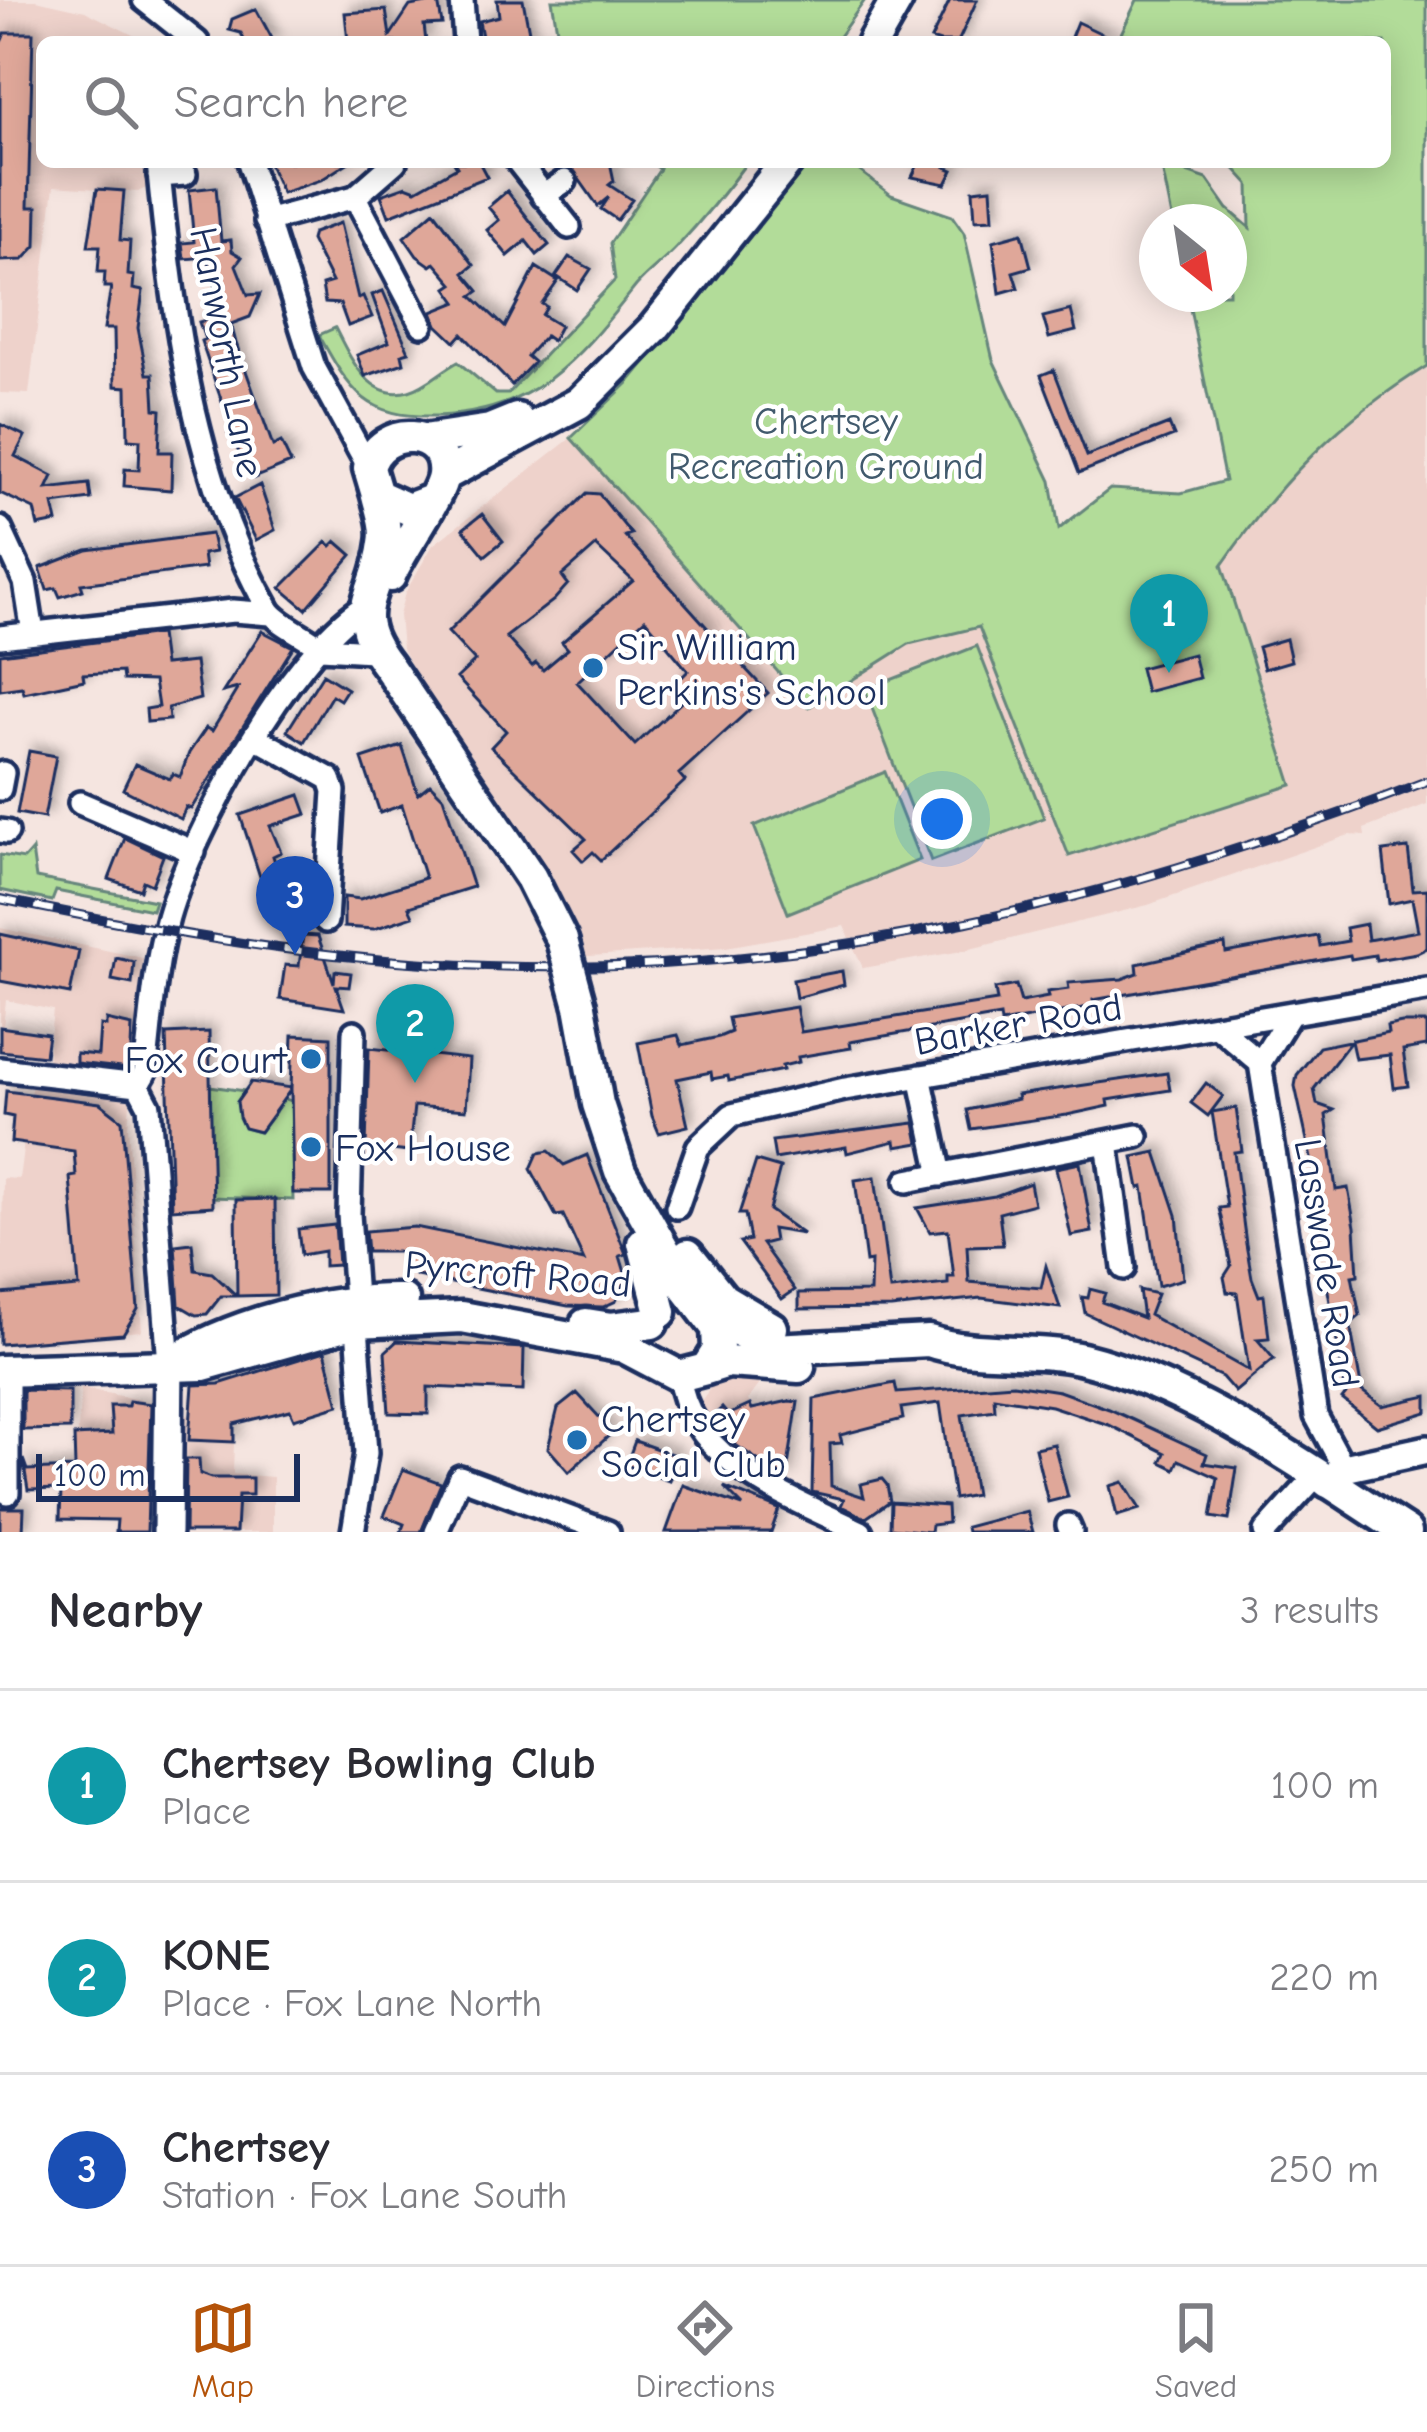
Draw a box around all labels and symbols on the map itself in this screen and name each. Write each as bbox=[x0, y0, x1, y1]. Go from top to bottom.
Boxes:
north arrow bbox=[1139, 204, 1247, 312]
street label: Hanworth Lane bbox=[180, 223, 273, 481]
park label: Chertsey Recreation Ground bbox=[668, 399, 984, 489]
pin: 1 bbox=[1130, 574, 1208, 673]
place label: Sir William Perkins's School bbox=[617, 625, 886, 715]
marker: Sir William Perkins's School bbox=[580, 655, 606, 681]
your location bbox=[912, 789, 972, 849]
pin: 3 bbox=[256, 856, 334, 955]
pin: 2 bbox=[376, 984, 454, 1083]
street label: Barker Road bbox=[911, 984, 1126, 1065]
place label: Fox Court bbox=[124, 1038, 289, 1083]
marker: Fox Court bbox=[298, 1046, 324, 1072]
place label: Fox House bbox=[335, 1126, 511, 1171]
marker: Fox House bbox=[298, 1134, 324, 1160]
street label: Lasswade Road bbox=[1285, 1135, 1368, 1391]
street label: Pyrcroft Road bbox=[403, 1242, 633, 1307]
place label: Chertsey Social Club bbox=[601, 1397, 786, 1487]
marker: Chertsey Social Club bbox=[564, 1427, 590, 1453]
scale bar bbox=[36, 1448, 300, 1501]

